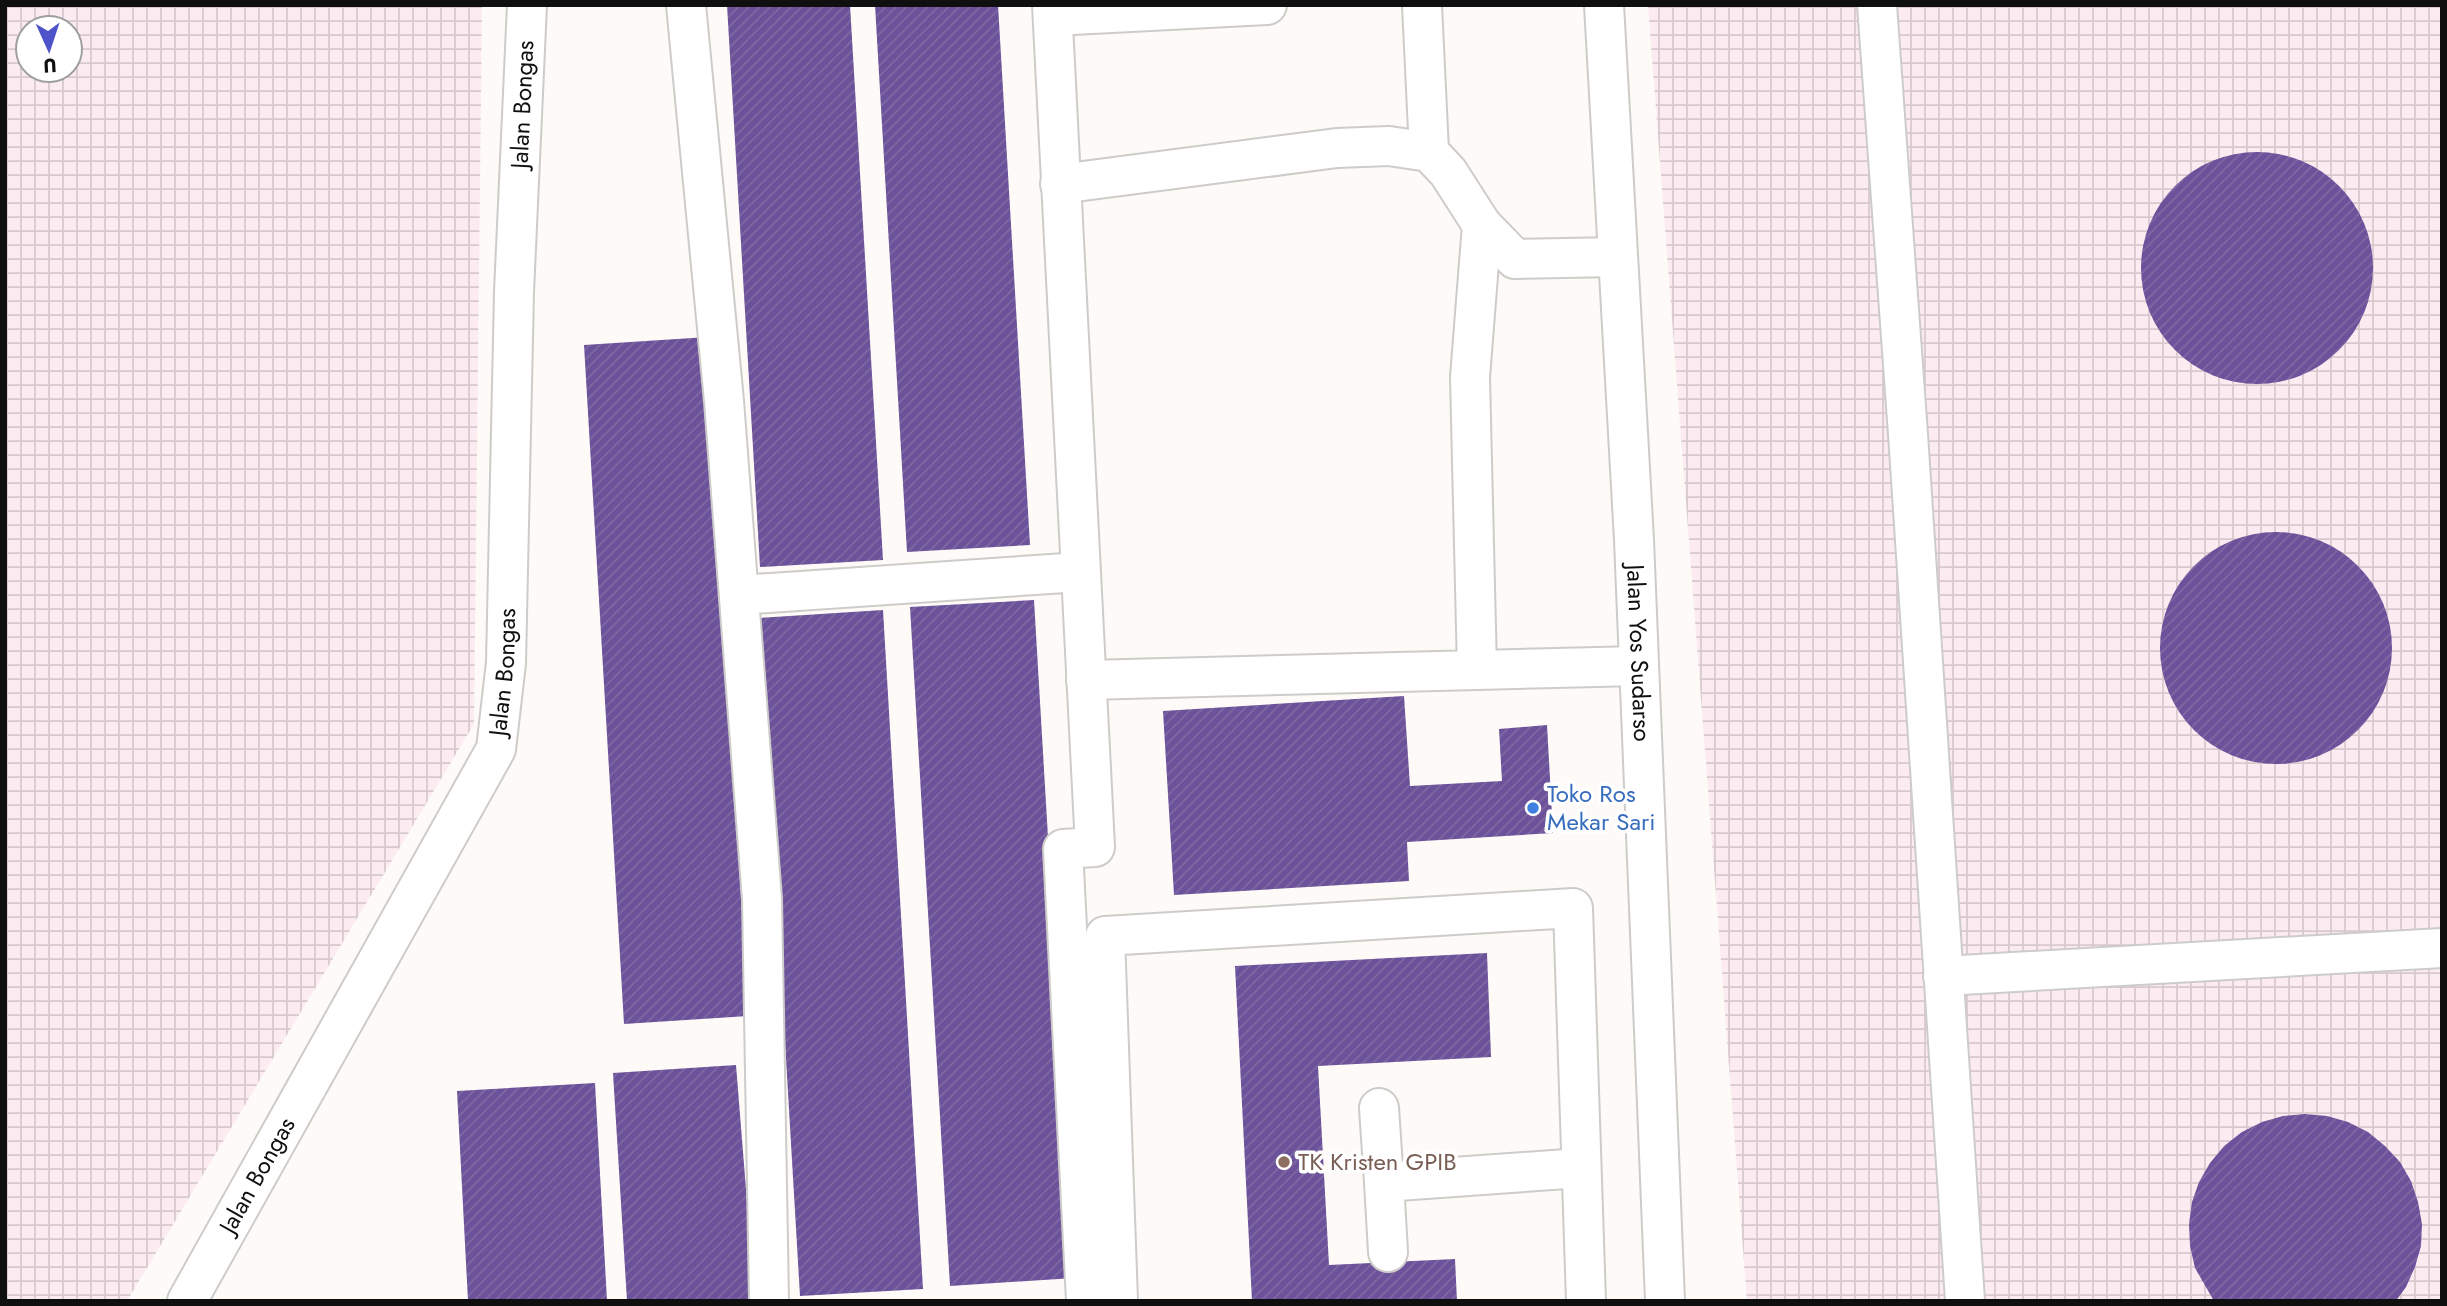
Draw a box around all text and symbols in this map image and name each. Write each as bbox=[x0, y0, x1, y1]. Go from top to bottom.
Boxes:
north arrow bbox=[14, 14, 84, 84]
street label: Jalan Bongas bbox=[501, 40, 542, 172]
text: U bbox=[43, 52, 57, 79]
street label: Jalan Yos Sudarso bbox=[1618, 561, 1660, 742]
street label: Jalan Bongas bbox=[479, 608, 524, 741]
place label: Toko Ros Mekar Sari bbox=[1547, 776, 1656, 839]
marker: Toko Ros Mekar Sari bbox=[1525, 800, 1541, 816]
street label: Jalan Bongas bbox=[209, 1111, 303, 1242]
place label: TK Kristen GPIB bbox=[1298, 1144, 1457, 1179]
marker: TK Kristen GPIB bbox=[1276, 1154, 1292, 1170]

